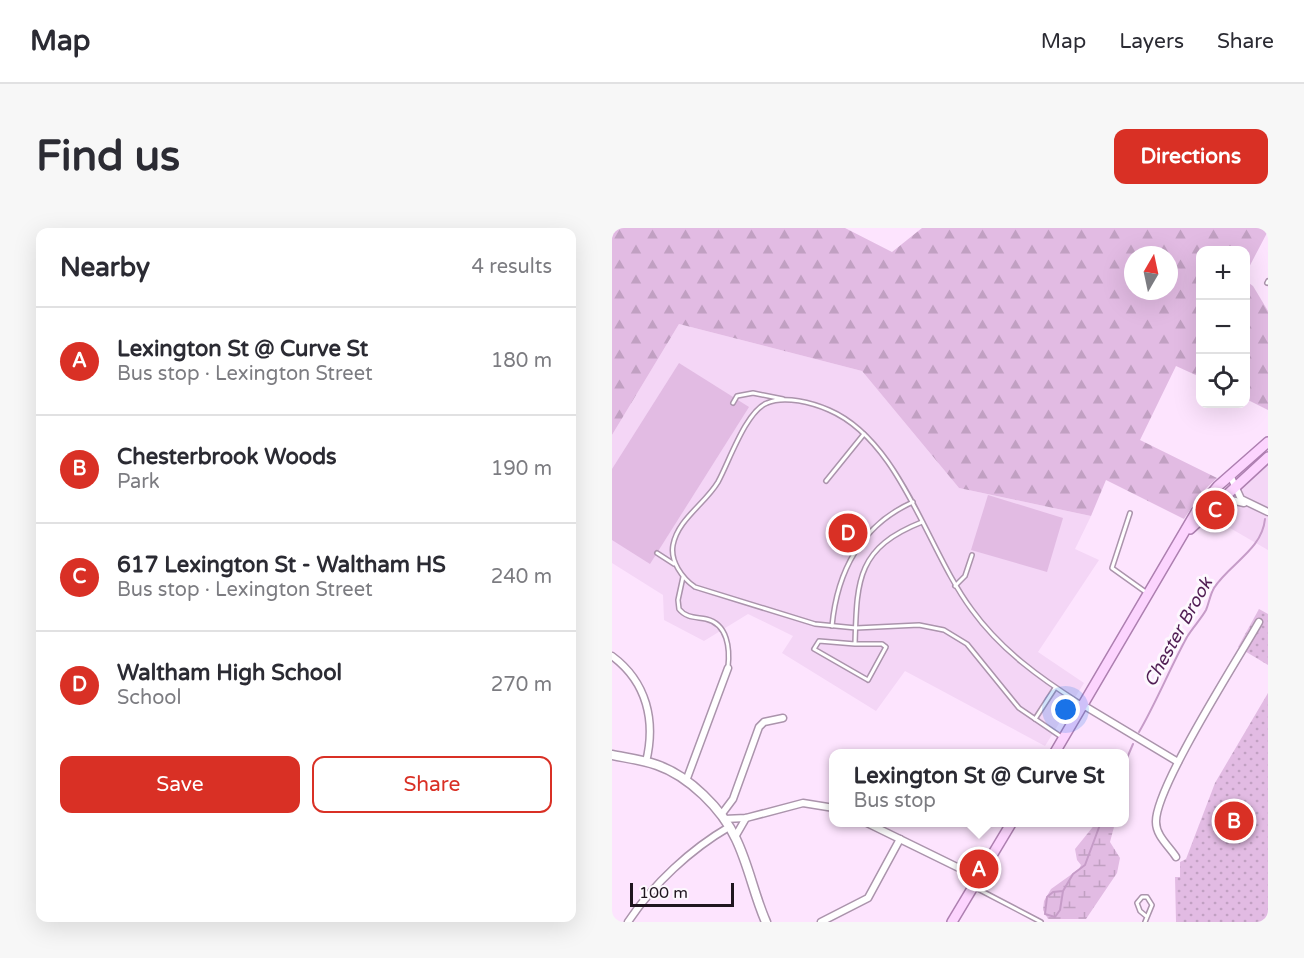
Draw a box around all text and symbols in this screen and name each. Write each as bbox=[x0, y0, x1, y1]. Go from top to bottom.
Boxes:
text: Map bbox=[30, 24, 90, 58]
text: Map bbox=[1041, 29, 1086, 54]
text: Layers bbox=[1119, 29, 1184, 54]
text: Share bbox=[1217, 29, 1274, 54]
button: Directions bbox=[1114, 129, 1268, 184]
text: Find us bbox=[36, 131, 180, 182]
north arrow bbox=[1124, 246, 1178, 300]
map controls bbox=[1196, 246, 1250, 408]
button: + bbox=[1196, 246, 1250, 300]
text: Nearby bbox=[60, 252, 150, 283]
text: 4 results bbox=[472, 255, 552, 279]
button: − bbox=[1196, 300, 1250, 354]
text: Lexington St @ Curve St bbox=[117, 336, 368, 362]
text: A bbox=[72, 349, 87, 373]
text: 180 m bbox=[491, 349, 552, 373]
button: locate bbox=[1196, 354, 1250, 408]
text: Bus stop · Lexington Street bbox=[117, 362, 373, 386]
text: Chesterbrook Woods bbox=[117, 444, 337, 470]
text: B bbox=[73, 457, 86, 481]
text: 190 m bbox=[491, 457, 552, 481]
text: Park bbox=[117, 470, 160, 494]
pin: C bbox=[1196, 488, 1234, 532]
pin: D bbox=[828, 510, 868, 556]
text: 617 Lexington St - Waltham HS bbox=[117, 552, 446, 578]
text: C bbox=[73, 565, 86, 589]
text: 240 m bbox=[491, 565, 552, 589]
water label: Chester Brook bbox=[1139, 573, 1218, 690]
text: Bus stop · Lexington Street bbox=[117, 578, 373, 602]
text: Waltham High School bbox=[117, 660, 342, 686]
text: D bbox=[72, 673, 87, 697]
text: 270 m bbox=[491, 673, 552, 697]
text: School bbox=[117, 686, 181, 710]
your location bbox=[1051, 695, 1080, 724]
popup bbox=[829, 749, 1129, 827]
button: Save bbox=[60, 756, 300, 813]
button: Share bbox=[312, 756, 552, 813]
text: Lexington St @ Curve St bbox=[853, 763, 1105, 789]
text: Bus stop bbox=[853, 789, 936, 813]
pin: B bbox=[1214, 798, 1254, 844]
pin: A bbox=[960, 846, 998, 892]
scale bar bbox=[630, 880, 734, 908]
text: 100 m bbox=[639, 883, 688, 903]

